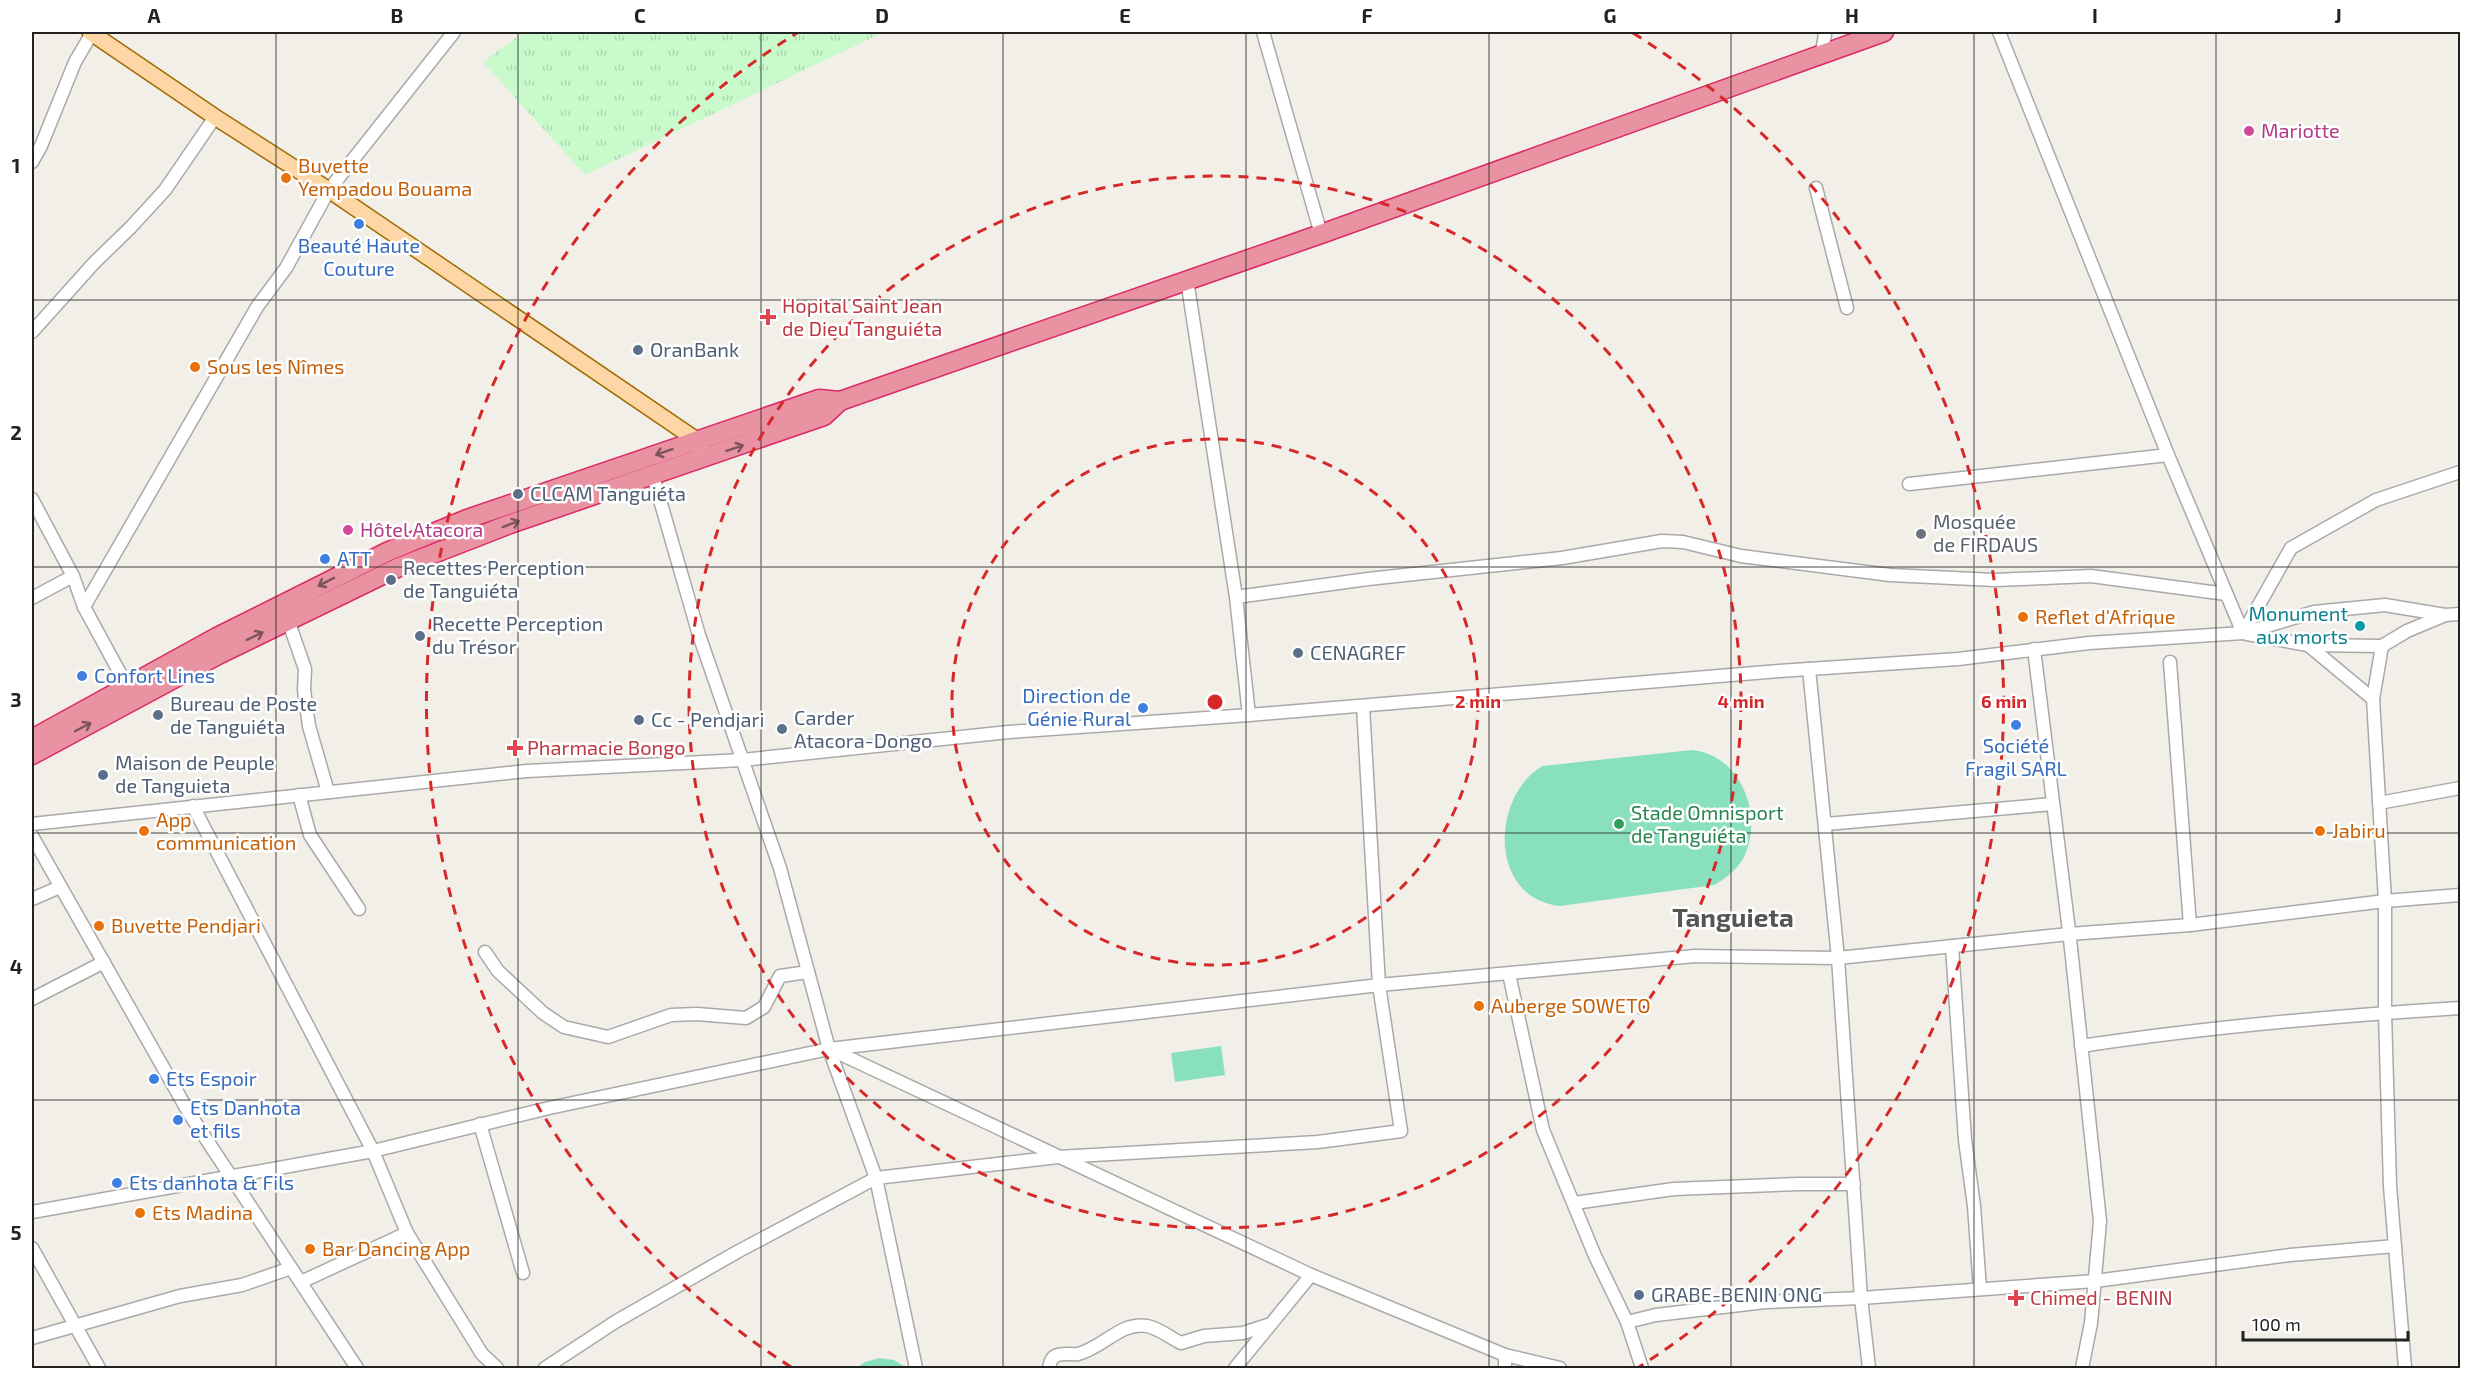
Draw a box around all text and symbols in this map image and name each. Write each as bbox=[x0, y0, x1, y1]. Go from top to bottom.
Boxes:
text: A bbox=[147, 3, 161, 27]
text: B bbox=[391, 3, 403, 27]
text: C bbox=[634, 3, 646, 27]
text: D bbox=[875, 3, 889, 27]
text: E bbox=[1119, 3, 1131, 27]
text: F bbox=[1361, 3, 1373, 27]
text: G bbox=[1604, 3, 1616, 27]
text: H bbox=[1845, 3, 1859, 27]
text: I bbox=[2092, 3, 2098, 27]
text: J bbox=[2334, 3, 2342, 27]
place label: Mariotte bbox=[2261, 118, 2340, 142]
marker: Mariotte bbox=[2242, 124, 2256, 138]
text: 1 bbox=[12, 153, 20, 177]
place label: Buvette Yempadou Bouama bbox=[298, 153, 472, 200]
marker: Buvette Yempadou Bouama bbox=[279, 171, 293, 185]
marker: Beauté Haute Couture bbox=[352, 217, 366, 231]
place label: Beauté Haute Couture bbox=[298, 233, 420, 280]
place label: Hopital Saint Jean de Dieu Tanguiéta bbox=[782, 293, 942, 340]
marker: Hopital Saint Jean de Dieu Tanguiéta bbox=[759, 308, 777, 326]
place label: OranBank bbox=[650, 337, 739, 361]
marker: OranBank bbox=[631, 343, 645, 357]
place label: Sous les Nîmes bbox=[207, 354, 344, 378]
marker: Sous les Nîmes bbox=[188, 360, 202, 374]
text: 2 bbox=[10, 420, 22, 444]
one-way arrow bbox=[725, 441, 744, 452]
one-way arrow bbox=[655, 448, 674, 459]
place label: CLCAM Tanguiéta bbox=[530, 481, 686, 505]
marker: CLCAM Tanguiéta bbox=[511, 487, 525, 501]
place label: Mosquée de FIRDAUS bbox=[1933, 509, 2038, 556]
place label: Hôtel Atacora bbox=[360, 517, 483, 541]
one-way arrow bbox=[501, 517, 519, 528]
marker: Hôtel Atacora bbox=[341, 523, 355, 537]
marker: Mosquée de FIRDAUS bbox=[1914, 527, 1928, 541]
place label: ATT bbox=[337, 546, 372, 570]
marker: ATT bbox=[318, 552, 332, 566]
place label: Recettes Perception de Tanguiéta bbox=[403, 555, 585, 602]
marker: Recettes Perception de Tanguiéta bbox=[384, 573, 398, 587]
one-way arrow bbox=[317, 577, 335, 588]
place label: Monument aux morts bbox=[2249, 601, 2348, 648]
place label: Reflet d'Afrique bbox=[2035, 604, 2176, 628]
marker: Reflet d'Afrique bbox=[2016, 610, 2030, 624]
place label: Recette Perception du Trésor bbox=[432, 611, 603, 658]
marker: Monument aux morts bbox=[2353, 619, 2367, 633]
marker: Recette Perception du Trésor bbox=[413, 629, 427, 643]
one-way arrow bbox=[246, 630, 264, 642]
place label: CENAGREF bbox=[1310, 640, 1406, 664]
marker: CENAGREF bbox=[1291, 646, 1305, 660]
place label: Confort Lines bbox=[94, 663, 215, 687]
marker: Confort Lines bbox=[75, 669, 89, 683]
place label: Direction de Génie Rural bbox=[1022, 683, 1131, 730]
text: 3 bbox=[10, 687, 22, 711]
text: 2 min bbox=[1455, 690, 1501, 712]
text: 4 min bbox=[1718, 690, 1765, 712]
text: 6 min bbox=[1981, 690, 2027, 712]
place label: Bureau de Poste de Tanguiéta bbox=[170, 691, 317, 738]
centre of rings bbox=[1205, 692, 1225, 712]
marker: Direction de Génie Rural bbox=[1136, 701, 1150, 715]
place label: Carder Atacora-Dongo bbox=[794, 705, 932, 752]
place label: Cc - Pendjari bbox=[651, 707, 765, 731]
marker: Bureau de Poste de Tanguiéta bbox=[151, 708, 165, 722]
marker: Cc - Pendjari bbox=[632, 713, 646, 727]
marker: Société Fragil SARL bbox=[2009, 718, 2023, 732]
one-way arrow bbox=[74, 721, 91, 733]
marker: Carder Atacora-Dongo bbox=[775, 722, 789, 736]
place label: Société Fragil SARL bbox=[1965, 733, 2067, 780]
place label: Pharmacie Bongo bbox=[527, 735, 686, 759]
marker: Pharmacie Bongo bbox=[508, 741, 522, 755]
place label: Maison de Peuple de Tanguieta bbox=[115, 750, 275, 797]
marker: Maison de Peuple de Tanguieta bbox=[96, 768, 110, 782]
place label: Stade Omnisport de Tanguiéta bbox=[1631, 800, 1784, 847]
place label: App communication bbox=[156, 807, 296, 854]
marker: Stade Omnisport de Tanguiéta bbox=[1612, 817, 1626, 831]
place label: Jabiru bbox=[2332, 818, 2386, 842]
marker: App communication bbox=[137, 824, 151, 838]
marker: Jabiru bbox=[2313, 824, 2327, 838]
district label: Tanguieta bbox=[1672, 901, 1794, 932]
place label: Buvette Pendjari bbox=[111, 913, 261, 937]
marker: Buvette Pendjari bbox=[92, 919, 106, 933]
text: 4 bbox=[10, 954, 23, 978]
place label: Auberge SOWETO bbox=[1491, 993, 1651, 1017]
marker: Auberge SOWETO bbox=[1472, 999, 1486, 1013]
place label: Ets Espoir bbox=[166, 1066, 257, 1090]
marker: Ets Espoir bbox=[147, 1072, 161, 1086]
place label: Ets Danhota et fils bbox=[190, 1095, 301, 1142]
marker: Ets Danhota et fils bbox=[171, 1113, 185, 1127]
place label: Ets danhota & Fils bbox=[129, 1170, 294, 1194]
marker: Ets danhota & Fils bbox=[110, 1176, 124, 1190]
place label: Ets Madina bbox=[152, 1200, 253, 1224]
marker: Ets Madina bbox=[133, 1206, 147, 1220]
text: 5 bbox=[10, 1220, 22, 1244]
place label: Bar Dancing App bbox=[322, 1236, 470, 1260]
marker: Bar Dancing App bbox=[303, 1242, 317, 1256]
place label: GRABE-BENIN ONG bbox=[1651, 1282, 1822, 1306]
place label: Chimed - BENIN bbox=[2030, 1285, 2173, 1309]
marker: GRABE-BENIN ONG bbox=[1632, 1288, 1646, 1302]
marker: Chimed - BENIN bbox=[2007, 1289, 2025, 1307]
scale bar bbox=[2243, 1304, 2408, 1342]
text: 100 m bbox=[2252, 1313, 2301, 1335]

